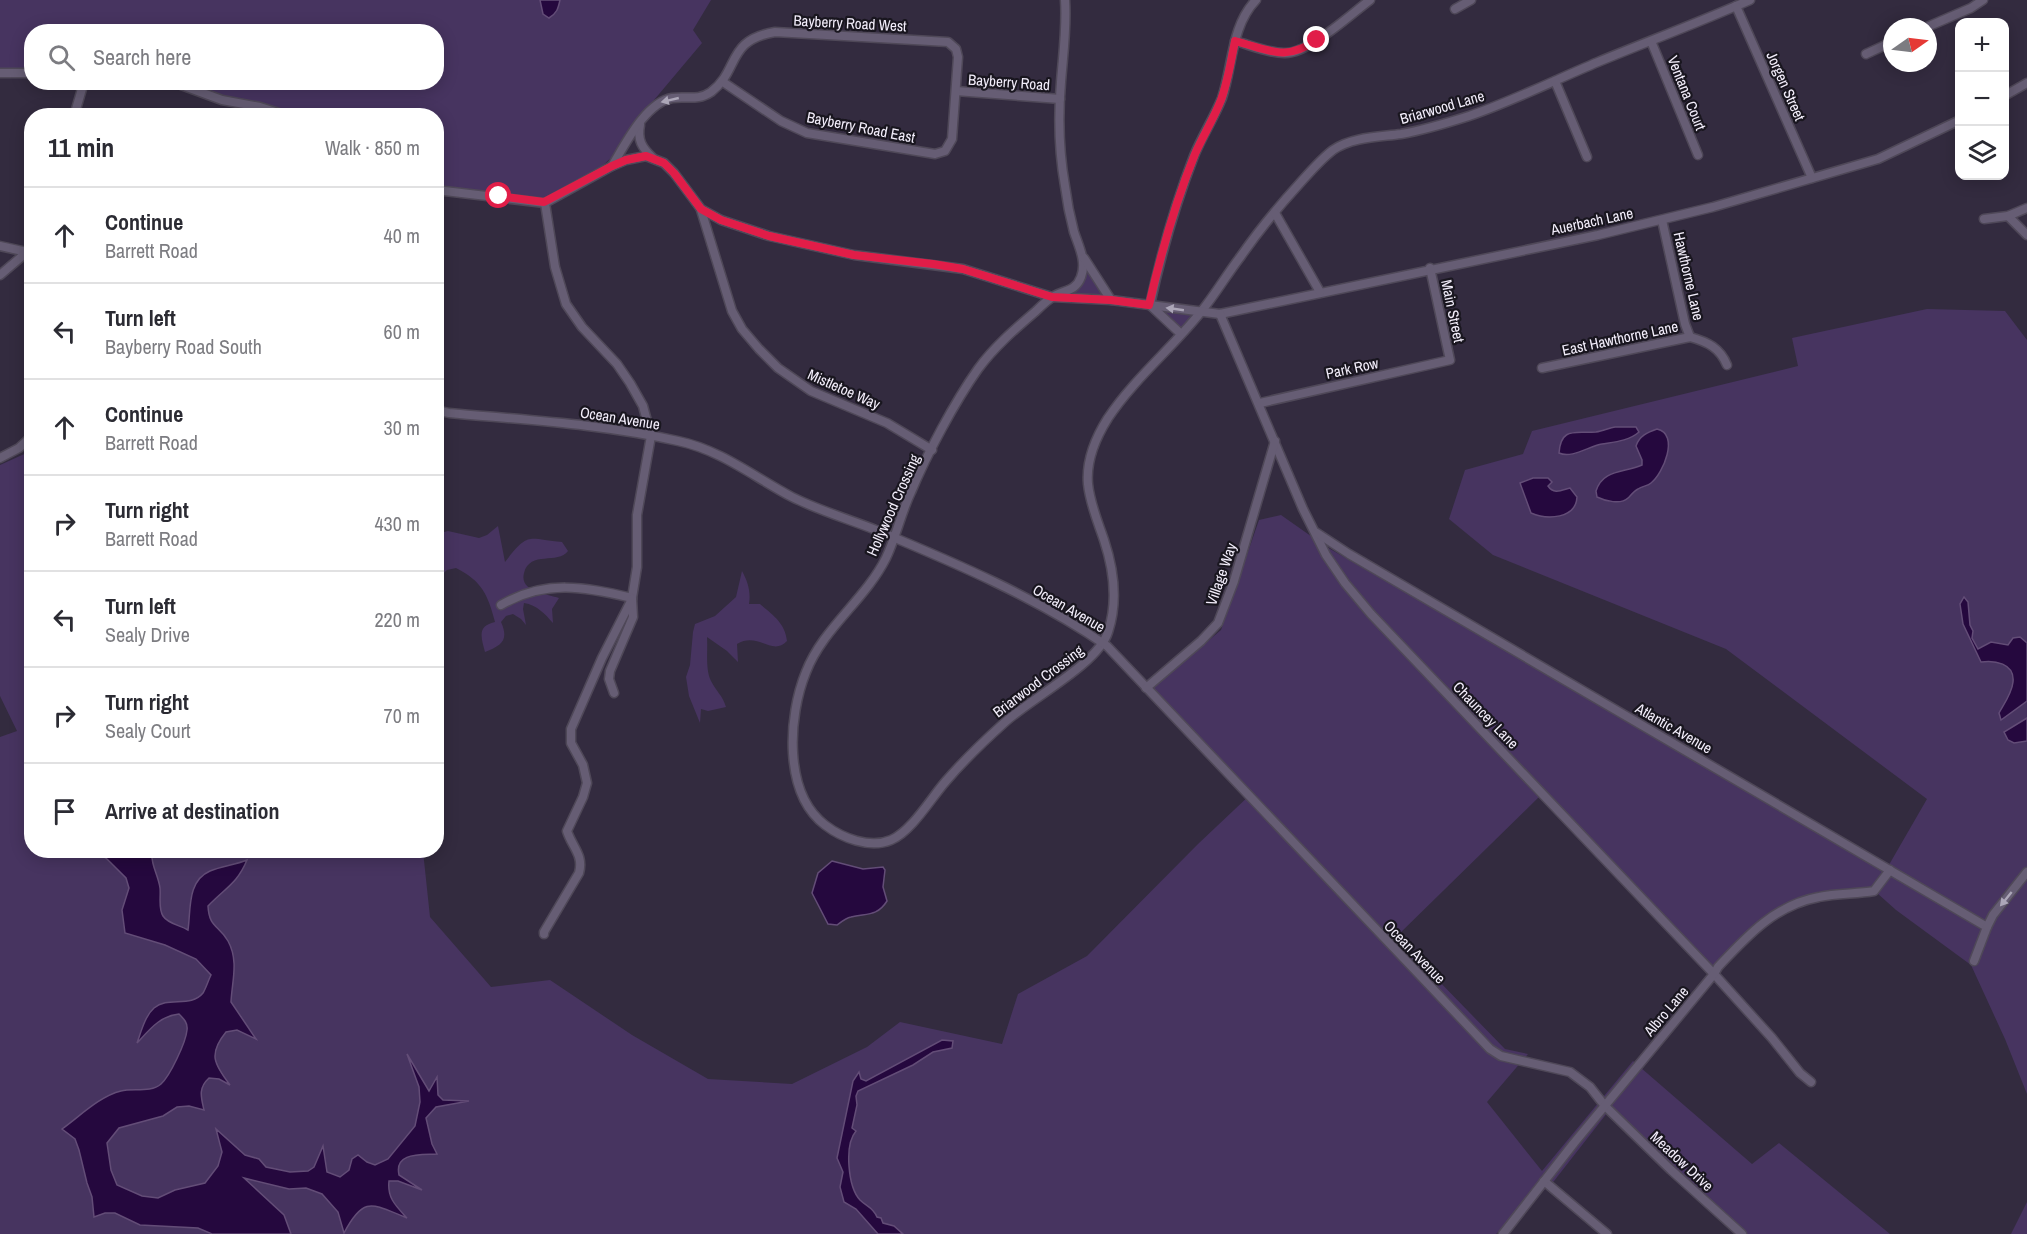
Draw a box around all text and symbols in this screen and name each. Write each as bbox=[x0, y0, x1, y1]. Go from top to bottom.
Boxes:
street label: Bayberry Road West bbox=[793, 10, 908, 36]
north arrow bbox=[1883, 18, 1937, 72]
map controls bbox=[1955, 18, 2009, 180]
button: + bbox=[1955, 18, 2009, 72]
search box bbox=[24, 24, 444, 90]
route end bbox=[1303, 26, 1329, 52]
icon: search bbox=[45, 41, 78, 74]
text: Search here bbox=[93, 42, 191, 72]
street label: Jorgen Street bbox=[1761, 48, 1811, 125]
street label: Ventana Court bbox=[1663, 53, 1712, 134]
street label: Bayberry Road bbox=[967, 69, 1051, 95]
button: − bbox=[1955, 72, 2009, 126]
street label: Briarwood Lane bbox=[1397, 85, 1487, 129]
one-way arrow bbox=[661, 96, 679, 106]
street label: Bayberry Road East bbox=[805, 106, 918, 148]
button: layers bbox=[1955, 126, 2009, 180]
text: 11 min bbox=[48, 130, 114, 165]
text: Walk · 850 m bbox=[325, 134, 420, 161]
route start bbox=[485, 182, 511, 208]
street label: Auerbach Lane bbox=[1548, 202, 1635, 240]
text: Continue bbox=[105, 207, 183, 237]
icon: ahead bbox=[48, 219, 81, 252]
text: 40 m bbox=[384, 222, 420, 249]
street label: Hawthorne Lane bbox=[1669, 230, 1709, 322]
text: Barrett Road bbox=[105, 237, 198, 264]
street label: Main Street bbox=[1436, 278, 1470, 345]
text: Turn left bbox=[105, 303, 176, 333]
one-way arrow bbox=[1165, 304, 1184, 313]
icon: left bbox=[48, 315, 81, 348]
street label: East Hawthorne Lane bbox=[1560, 315, 1680, 361]
text: 60 m bbox=[384, 318, 420, 345]
text: Bayberry Road South bbox=[105, 333, 262, 360]
street label: Park Row bbox=[1324, 352, 1380, 384]
street label: Mistletoe Way bbox=[804, 364, 884, 415]
text: Continue bbox=[105, 399, 183, 429]
street label: Ocean Avenue bbox=[579, 401, 662, 435]
icon: ahead bbox=[48, 411, 81, 444]
text: 30 m bbox=[384, 414, 420, 441]
text: Barrett Road bbox=[105, 429, 198, 456]
street label: Hollywood Crossing bbox=[861, 451, 925, 559]
text: Turn right bbox=[105, 495, 189, 525]
icon: right bbox=[48, 507, 81, 540]
text: 430 m bbox=[374, 510, 420, 537]
text: Barrett Road bbox=[105, 525, 198, 552]
street label: Village Way bbox=[1200, 539, 1242, 608]
street label: Ocean Avenue bbox=[1029, 579, 1109, 637]
text: Turn left bbox=[105, 591, 176, 621]
icon: left bbox=[48, 603, 81, 636]
text: 220 m bbox=[374, 606, 420, 633]
text: Sealy Drive bbox=[105, 621, 190, 648]
street label: Briarwood Crossing bbox=[988, 640, 1088, 722]
street label: Chauncey Lane bbox=[1449, 677, 1524, 753]
text: Turn right bbox=[105, 687, 189, 717]
street label: Atlantic Avenue bbox=[1631, 697, 1716, 758]
icon: right bbox=[48, 699, 81, 732]
text: 70 m bbox=[384, 702, 420, 729]
text: Sealy Court bbox=[105, 717, 191, 744]
icon: arrive bbox=[48, 795, 81, 828]
text: Arrive at destination bbox=[105, 796, 279, 826]
one-way arrow bbox=[2000, 891, 2013, 907]
street label: Ocean Avenue bbox=[1379, 916, 1451, 988]
street label: Albro Lane bbox=[1638, 981, 1693, 1041]
street label: Meadow Drive bbox=[1646, 1126, 1718, 1196]

